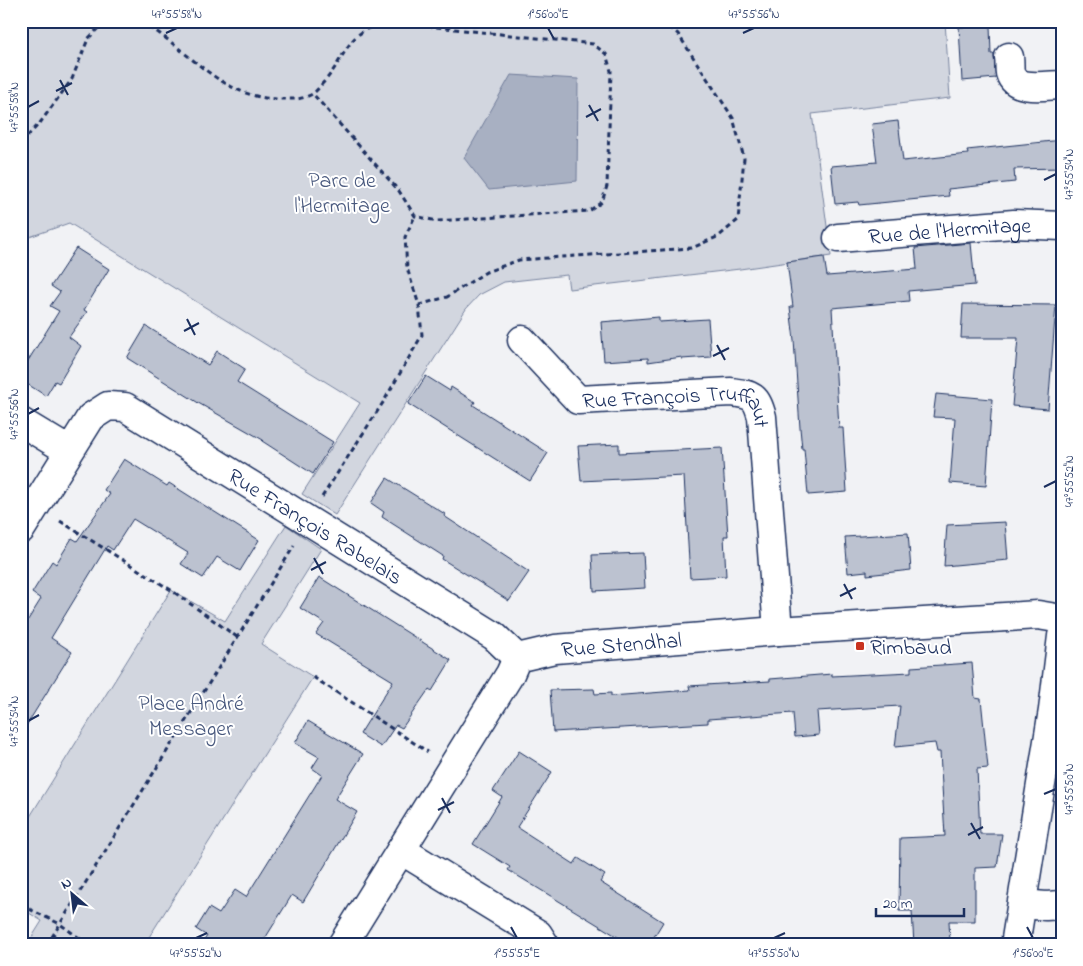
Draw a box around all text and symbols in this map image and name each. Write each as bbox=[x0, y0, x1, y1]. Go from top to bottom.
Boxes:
text: 47°55'58"N bbox=[152, 6, 202, 24]
text: 1°56'00"E bbox=[528, 6, 568, 24]
text: 47°55'56"N bbox=[728, 6, 780, 24]
text: 47°55'58"N bbox=[6, 82, 24, 132]
text: 47°55'54"N bbox=[1061, 149, 1079, 199]
park label: Parc de l'Hermitage bbox=[294, 166, 390, 224]
street label: Rue de l'Hermitage bbox=[867, 211, 1032, 255]
street label: Rue François Truffaut bbox=[581, 378, 776, 429]
text: 47°55'56"N bbox=[6, 388, 24, 440]
text: 47°55'52"N bbox=[1061, 455, 1079, 507]
street label: Rue François Rabelais bbox=[221, 462, 408, 594]
street label: Rue Stendhal bbox=[560, 626, 683, 667]
place label: Rimbaud bbox=[870, 633, 952, 665]
marker: Rimbaud bbox=[854, 640, 866, 652]
park label: Place André Messager bbox=[138, 689, 244, 747]
text: 47°55'54"N bbox=[6, 696, 24, 746]
text: 47°55'50"N bbox=[1061, 763, 1079, 815]
north arrow bbox=[48, 868, 98, 918]
text: N bbox=[57, 872, 76, 895]
scale bar bbox=[876, 886, 963, 918]
text: 20 m bbox=[883, 893, 913, 915]
text: 47°55'52"N bbox=[170, 945, 222, 963]
text: 1°55'55"E bbox=[494, 945, 540, 963]
text: 47°55'50"N bbox=[748, 945, 800, 963]
text: 1°56'00"E bbox=[1013, 945, 1053, 963]

